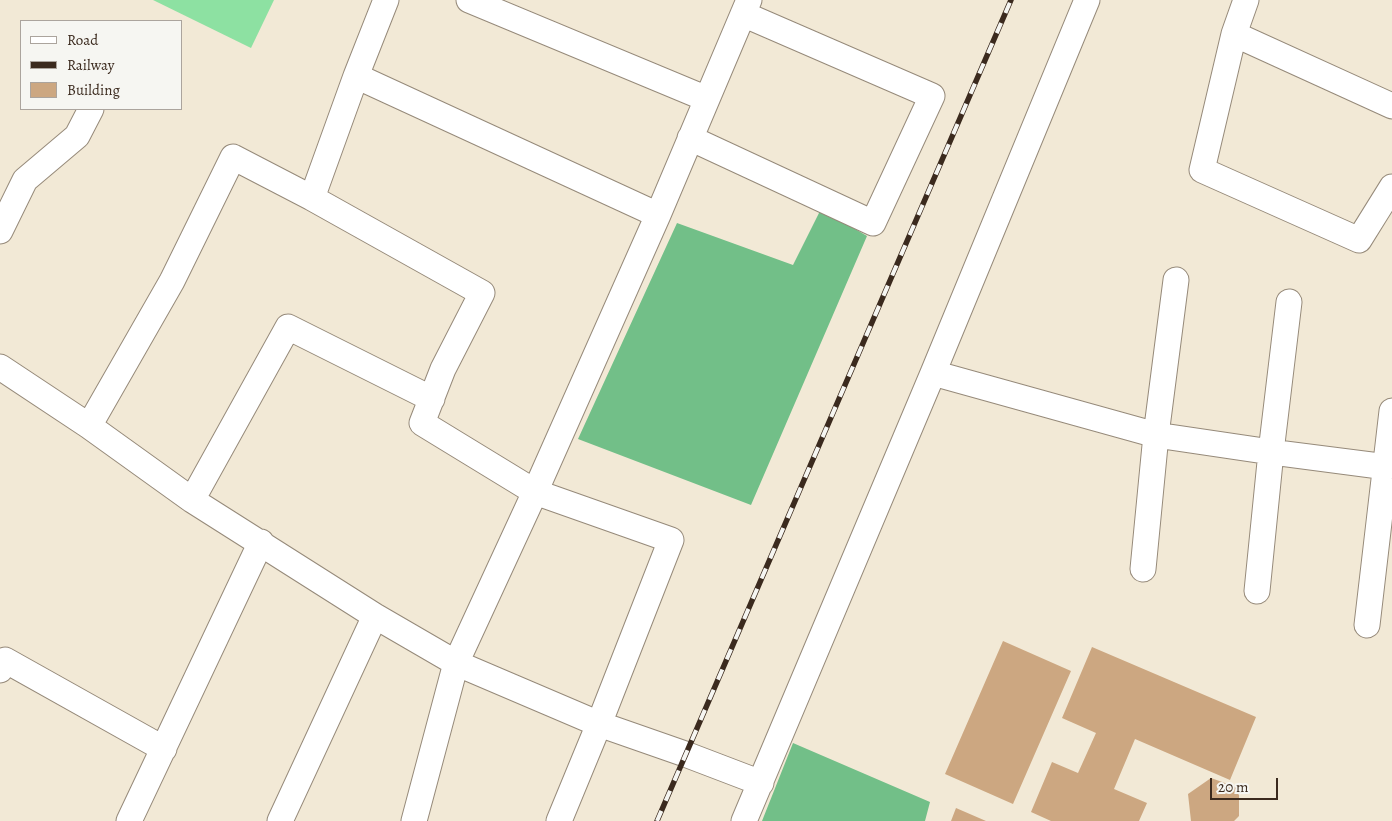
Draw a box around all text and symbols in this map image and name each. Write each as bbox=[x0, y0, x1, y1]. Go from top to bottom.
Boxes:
legend bbox=[20, 20, 182, 110]
text: Road bbox=[67, 30, 98, 50]
text: Railway bbox=[67, 55, 114, 75]
text: Building bbox=[67, 80, 120, 100]
scale bar bbox=[1212, 768, 1280, 800]
text: 20 m bbox=[1218, 777, 1249, 797]

